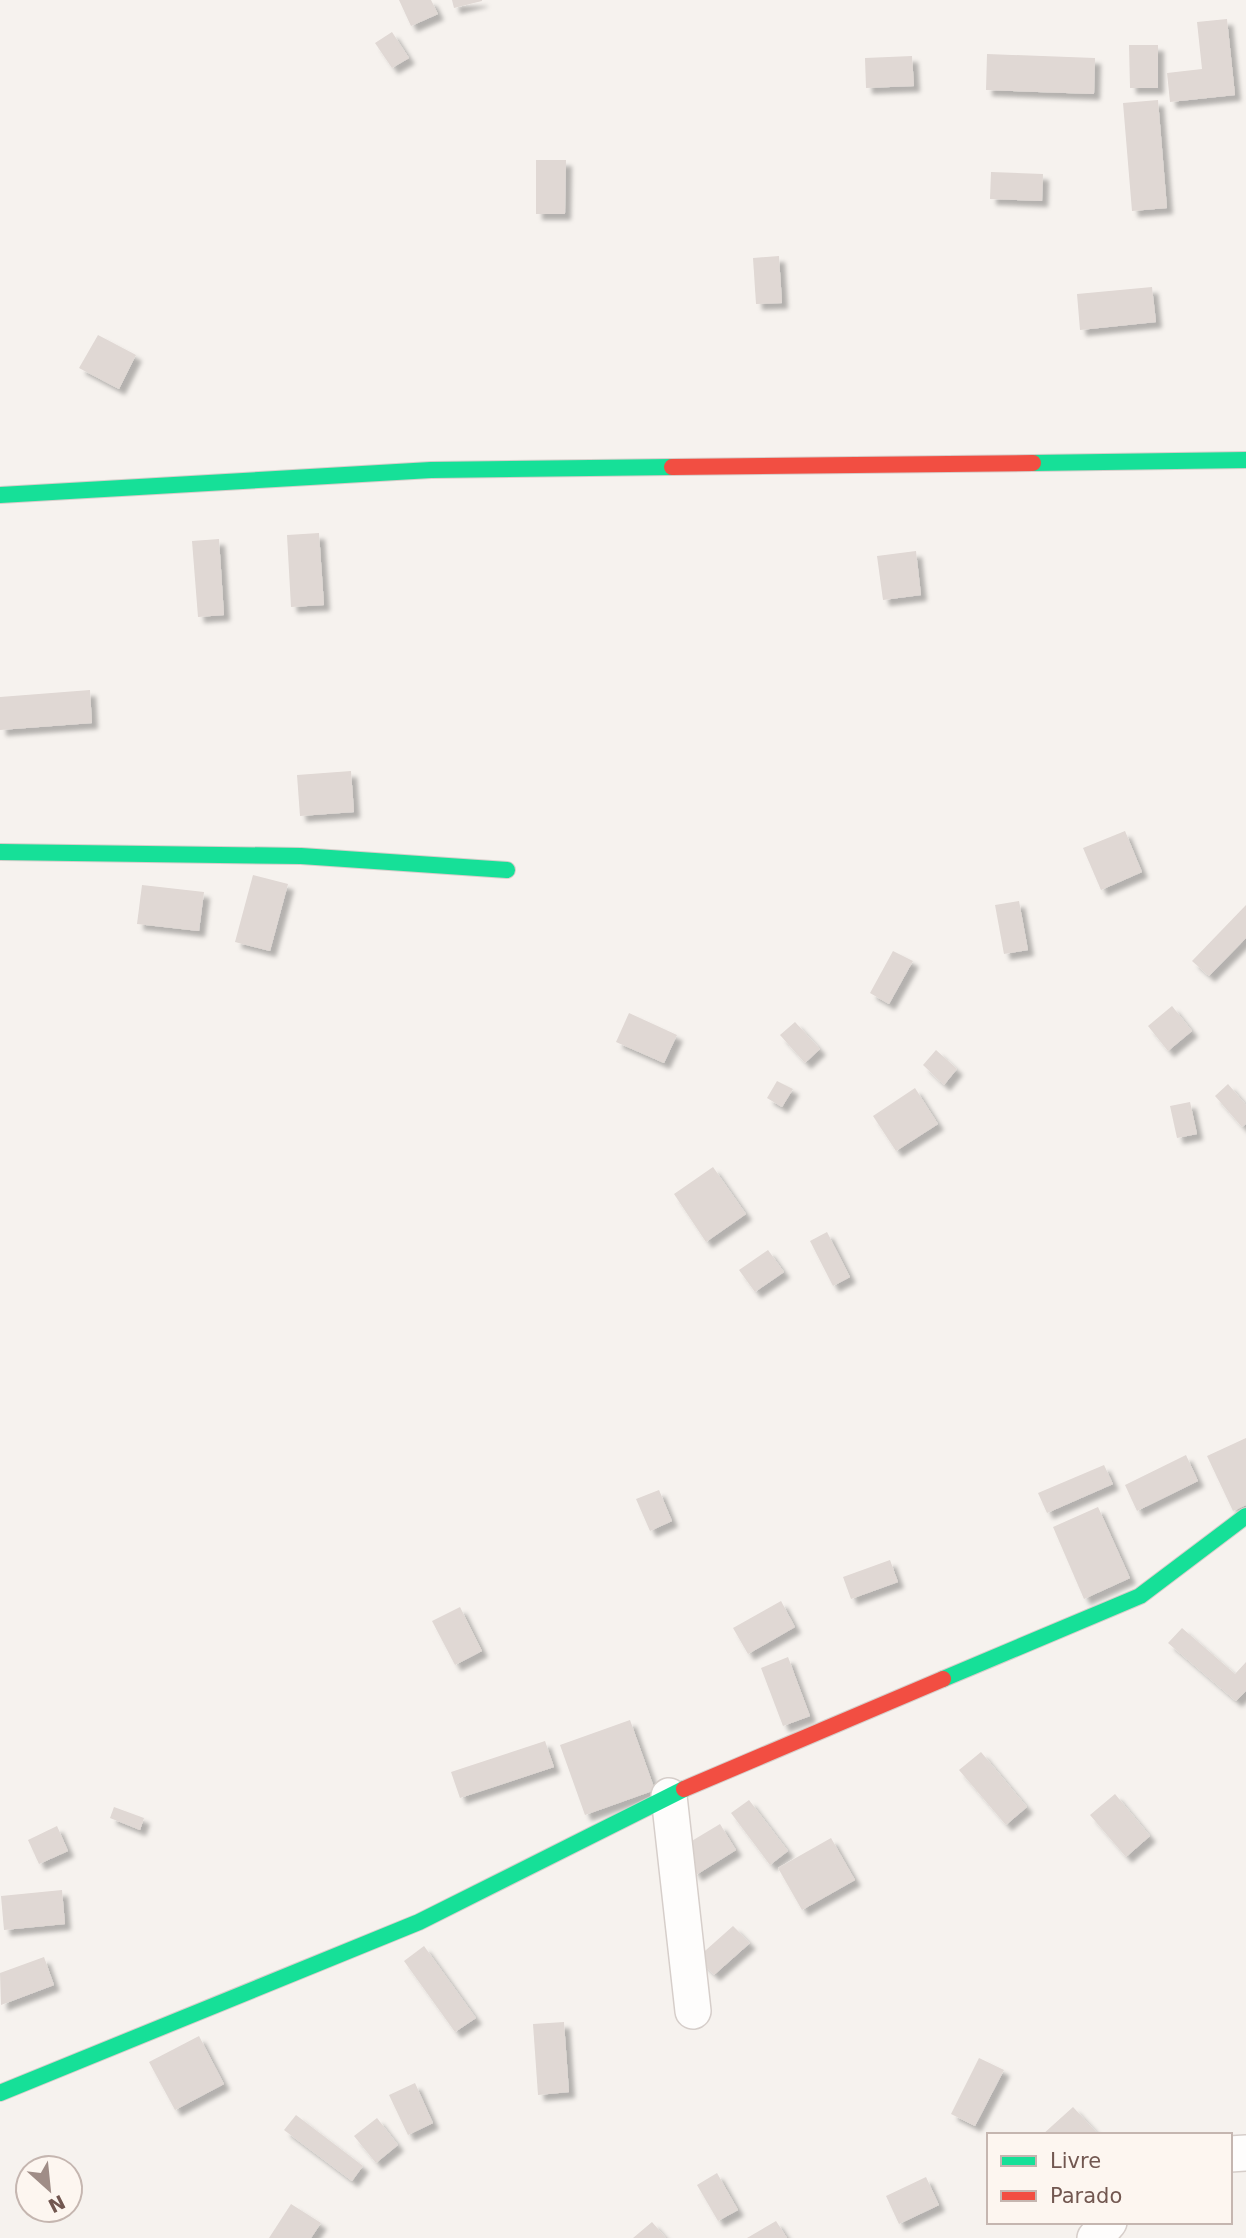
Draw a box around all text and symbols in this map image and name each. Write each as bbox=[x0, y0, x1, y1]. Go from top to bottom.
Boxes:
legend bbox=[987, 2133, 1232, 2224]
text: Livre bbox=[1050, 2149, 1101, 2173]
north arrow bbox=[14, 2154, 84, 2224]
text: Parado bbox=[1050, 2184, 1122, 2208]
text: N bbox=[45, 2191, 69, 2218]

